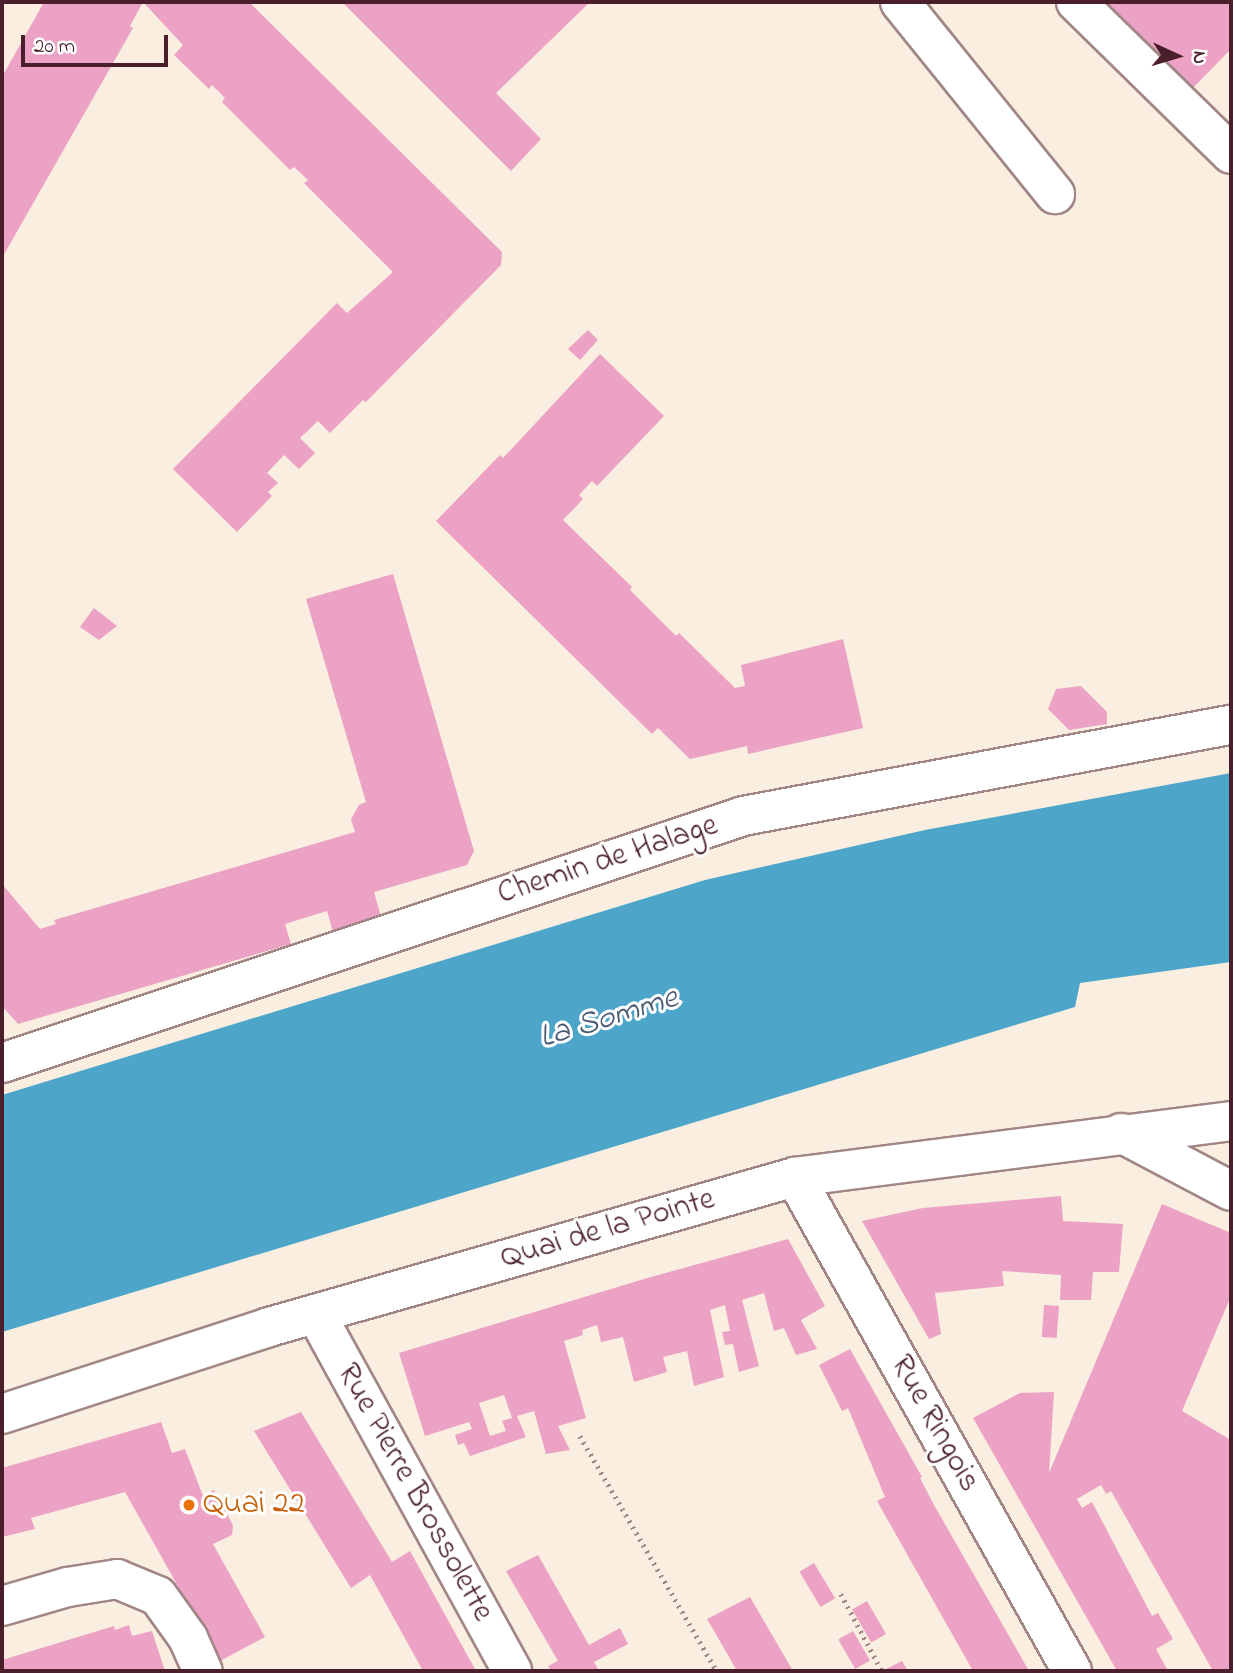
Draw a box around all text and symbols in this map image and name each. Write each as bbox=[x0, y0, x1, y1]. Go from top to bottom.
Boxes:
scale bar bbox=[24, 21, 172, 65]
north arrow bbox=[1142, 21, 1212, 91]
text: 20 m bbox=[34, 32, 75, 62]
text: N bbox=[1185, 50, 1212, 65]
street label: Chemin de Halage bbox=[493, 807, 723, 915]
water label: La Somme bbox=[535, 979, 683, 1059]
street label: Quai de la Pointe bbox=[497, 1181, 719, 1279]
street label: Rue Ringois bbox=[881, 1349, 987, 1499]
street label: Rue Pierre Brossolette bbox=[327, 1357, 501, 1629]
place label: Quai 22 bbox=[203, 1486, 305, 1524]
marker: Quai 22 bbox=[181, 1497, 197, 1513]

